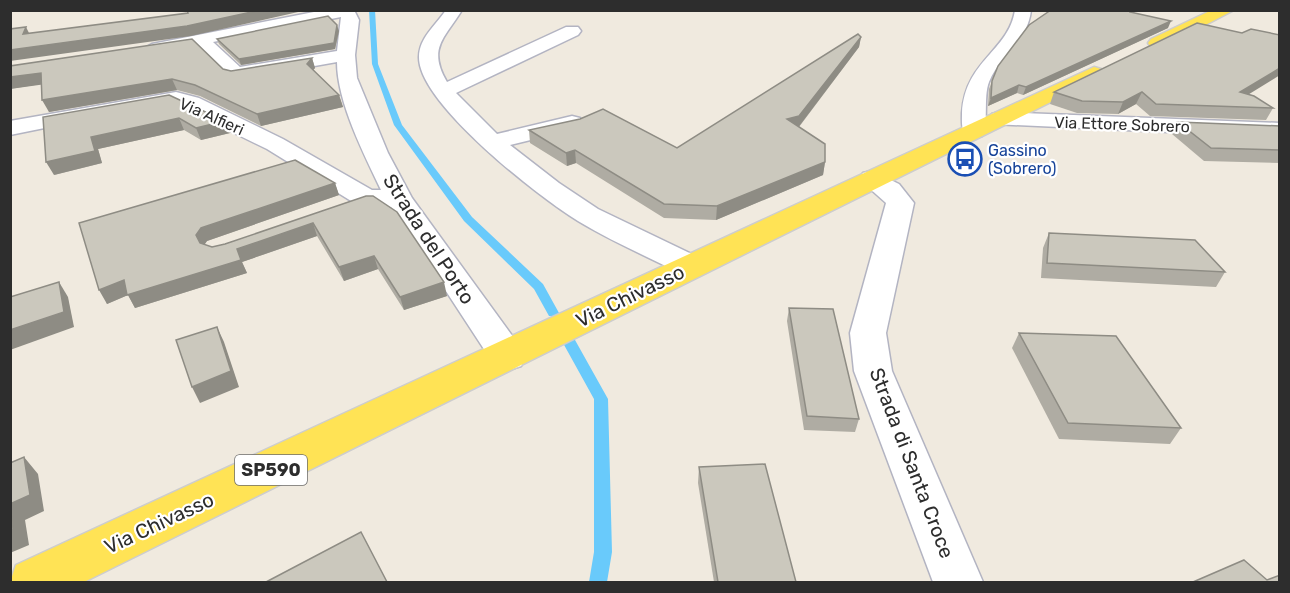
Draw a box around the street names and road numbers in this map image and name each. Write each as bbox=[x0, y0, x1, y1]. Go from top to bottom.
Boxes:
street label: Via Alfieri bbox=[176, 94, 247, 139]
street label: Via Ettore Sobrero bbox=[1054, 113, 1190, 136]
street label: Strada del Porto bbox=[378, 169, 480, 309]
street label: Via Chivasso bbox=[572, 259, 688, 333]
street label: Strada di Santa Croce bbox=[865, 364, 959, 562]
road number: SP590 bbox=[235, 455, 307, 485]
street label: Via Chivasso bbox=[101, 487, 217, 559]

